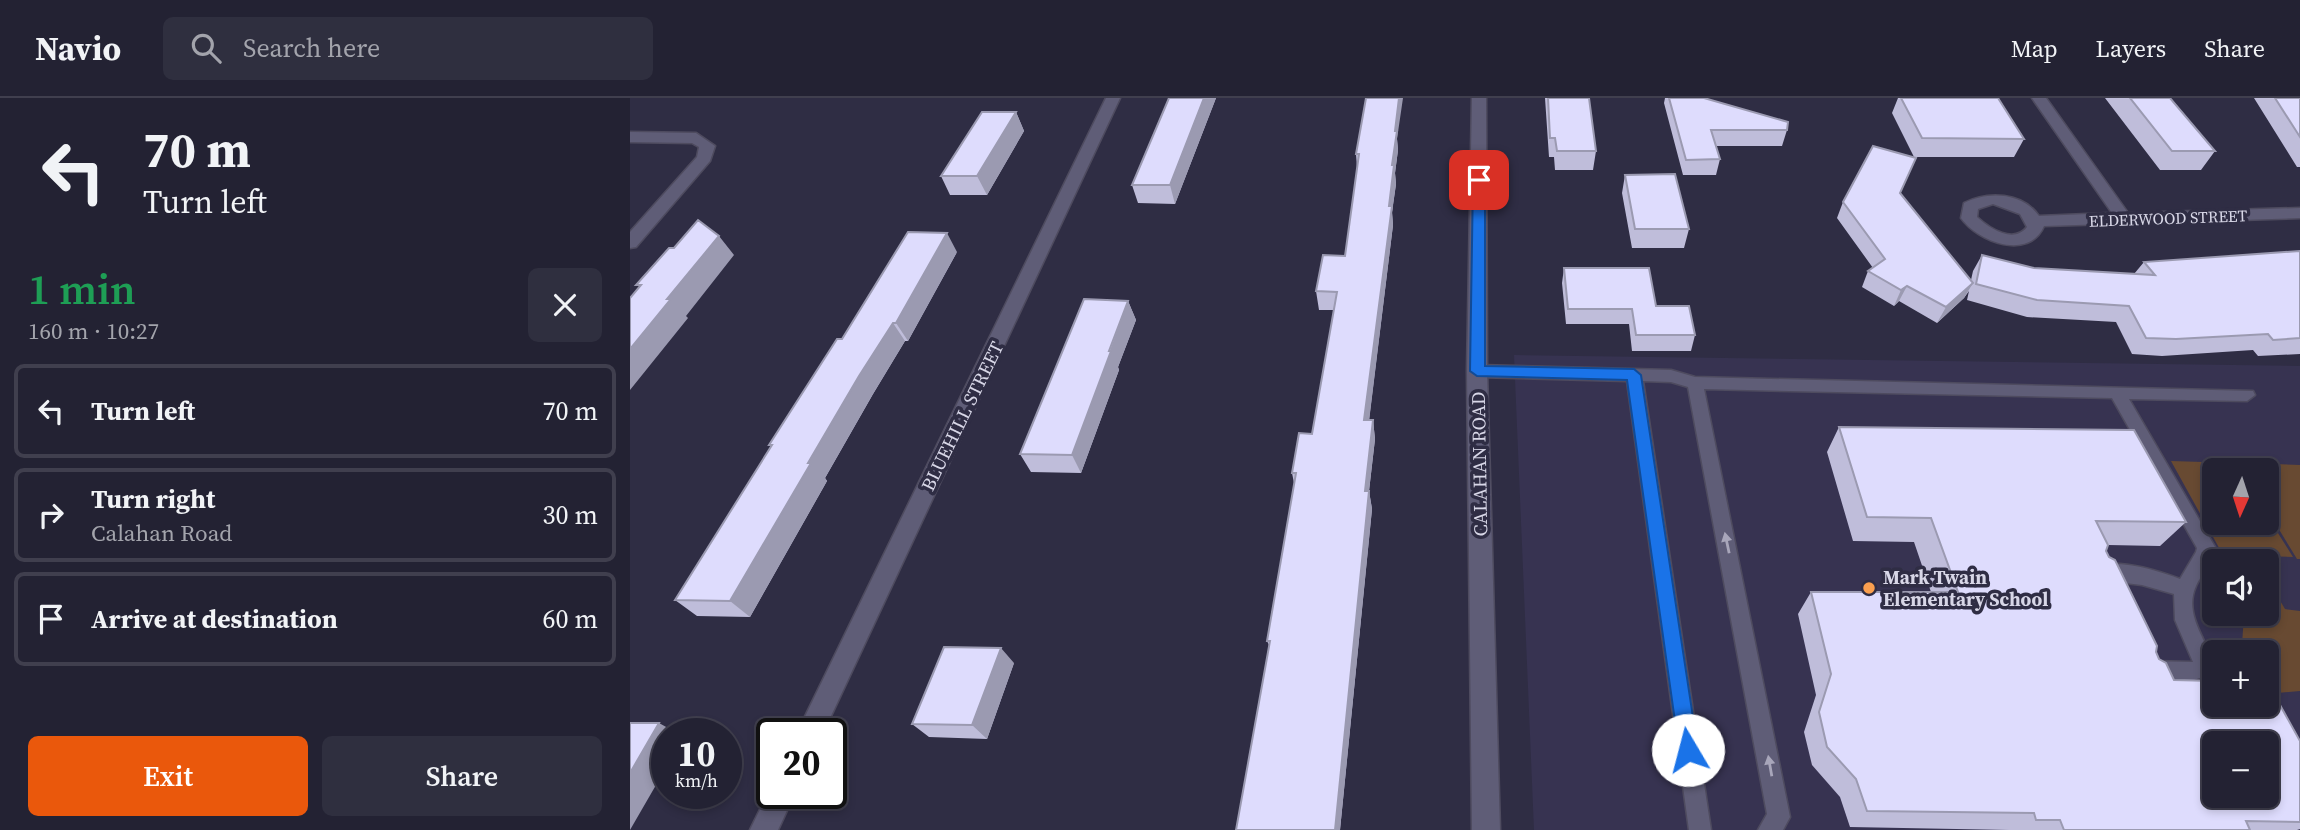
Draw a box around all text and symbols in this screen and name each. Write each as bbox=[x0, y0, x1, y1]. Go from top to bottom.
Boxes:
search box bbox=[163, 17, 653, 80]
text: Navio bbox=[35, 26, 121, 71]
icon: search bbox=[187, 29, 225, 67]
text: Search here bbox=[243, 30, 380, 66]
text: Map bbox=[2011, 32, 2058, 65]
text: Layers bbox=[2096, 32, 2166, 65]
text: Share bbox=[2204, 32, 2265, 65]
text: 70 m bbox=[143, 116, 251, 183]
icon: left bbox=[28, 126, 119, 217]
pin bbox=[1449, 150, 1509, 210]
icon: arrive bbox=[1460, 161, 1498, 199]
text: Turn left bbox=[143, 180, 267, 224]
street label: ELDERWOOD STREET bbox=[2088, 204, 2248, 232]
text: 1 min bbox=[28, 260, 136, 318]
button: close bbox=[528, 268, 602, 342]
text: 160 m · 10:27 bbox=[28, 315, 159, 347]
street label: BLUEHILL STREET bbox=[915, 336, 1010, 495]
icon: left bbox=[32, 392, 70, 430]
street label: CALAHAN ROAD bbox=[1465, 392, 1493, 536]
text: Turn left bbox=[91, 393, 195, 429]
text: 70 m bbox=[543, 393, 598, 429]
north arrow bbox=[2202, 458, 2278, 536]
map controls bbox=[2202, 458, 2279, 808]
text: Turn right bbox=[91, 481, 215, 517]
icon: right bbox=[32, 496, 70, 534]
text: 30 m bbox=[543, 497, 598, 533]
text: Calahan Road bbox=[91, 517, 232, 549]
one-way arrow bbox=[1722, 532, 1733, 554]
button: sound bbox=[2202, 549, 2279, 626]
place label: Mark Twain Elementary School bbox=[1883, 564, 2048, 612]
marker: Mark Twain Elementary School bbox=[1861, 580, 1877, 596]
icon: arrive bbox=[32, 600, 70, 638]
text: Arrive at destination bbox=[91, 601, 338, 637]
text: 60 m bbox=[543, 601, 598, 637]
button: + bbox=[2202, 640, 2279, 717]
position arrow bbox=[1651, 713, 1725, 787]
speed limit sign: 20 bbox=[756, 718, 847, 809]
text: 10 bbox=[678, 730, 715, 778]
button: − bbox=[2202, 731, 2279, 808]
button: Exit bbox=[28, 736, 308, 816]
button: Share bbox=[322, 736, 602, 816]
one-way arrow bbox=[1764, 755, 1775, 777]
text: km/h bbox=[675, 768, 718, 793]

